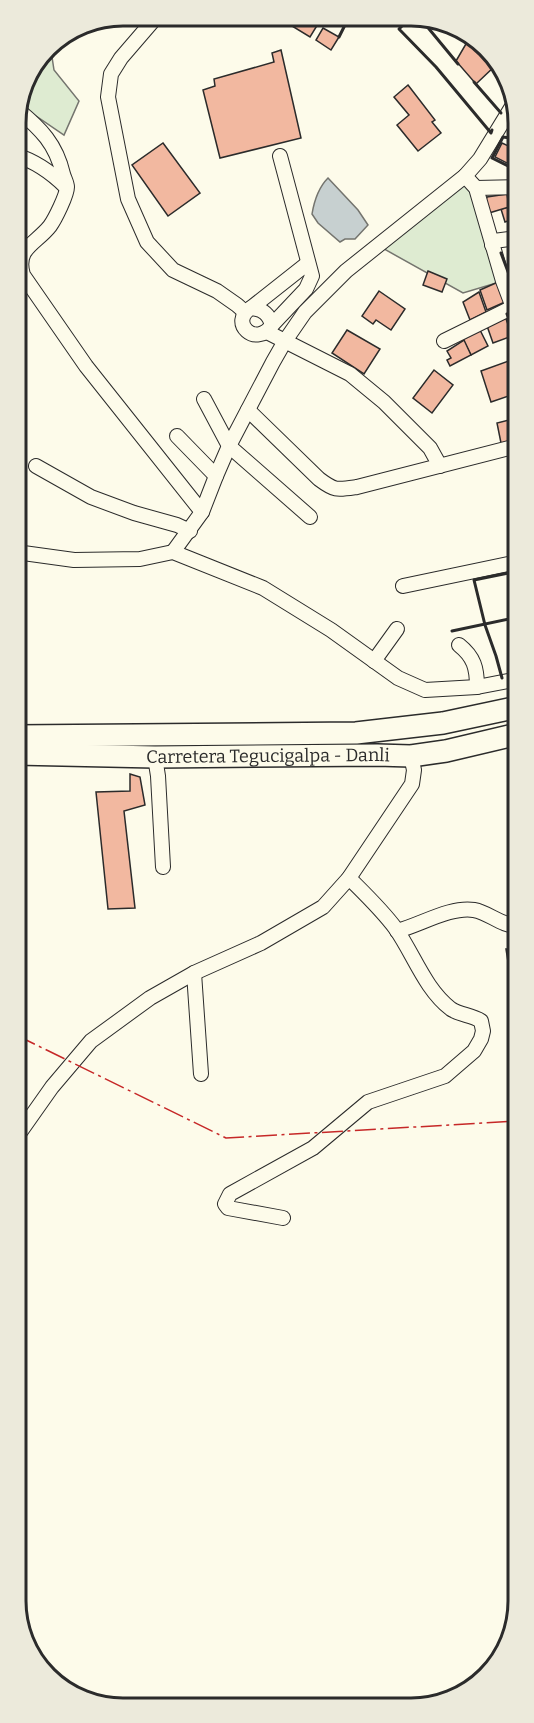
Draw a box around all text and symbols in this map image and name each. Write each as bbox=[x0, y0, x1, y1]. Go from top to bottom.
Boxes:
street label: Carretera Tegucigalpa - Danli bbox=[146, 744, 390, 768]

